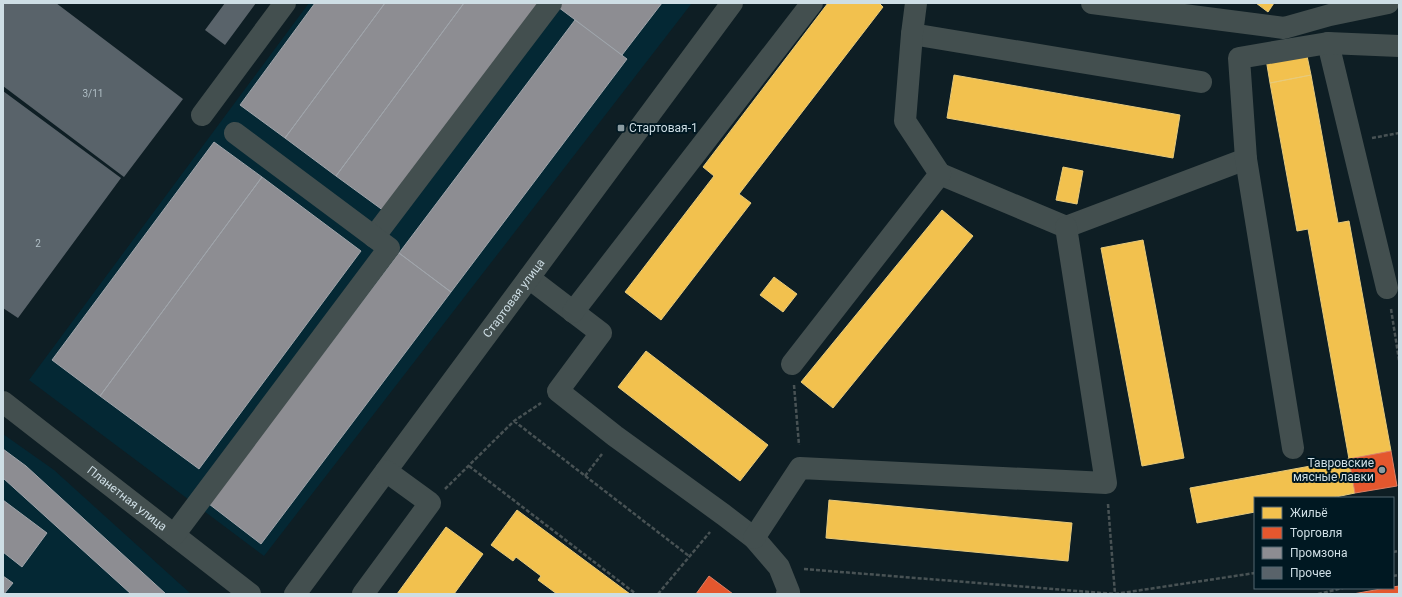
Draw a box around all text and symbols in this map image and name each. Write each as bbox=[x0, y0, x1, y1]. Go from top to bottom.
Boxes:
house number: 3/11 bbox=[83, 88, 104, 99]
place label: Стартовая-1 bbox=[629, 121, 698, 135]
marker: Стартовая-1 bbox=[616, 123, 626, 133]
house number: 2 bbox=[35, 238, 41, 249]
street label: Стартовая улица bbox=[480, 256, 548, 340]
place label: Тавровские мясные лавки bbox=[1293, 456, 1374, 484]
street label: Планетная улица bbox=[84, 463, 170, 534]
marker: Тавровские мясные лавки bbox=[1377, 465, 1387, 475]
legend bbox=[1254, 497, 1394, 589]
text: Жильё bbox=[1290, 506, 1328, 520]
text: Торговля bbox=[1290, 526, 1342, 540]
text: Промзона bbox=[1290, 546, 1347, 560]
text: Прочее bbox=[1290, 566, 1331, 580]

